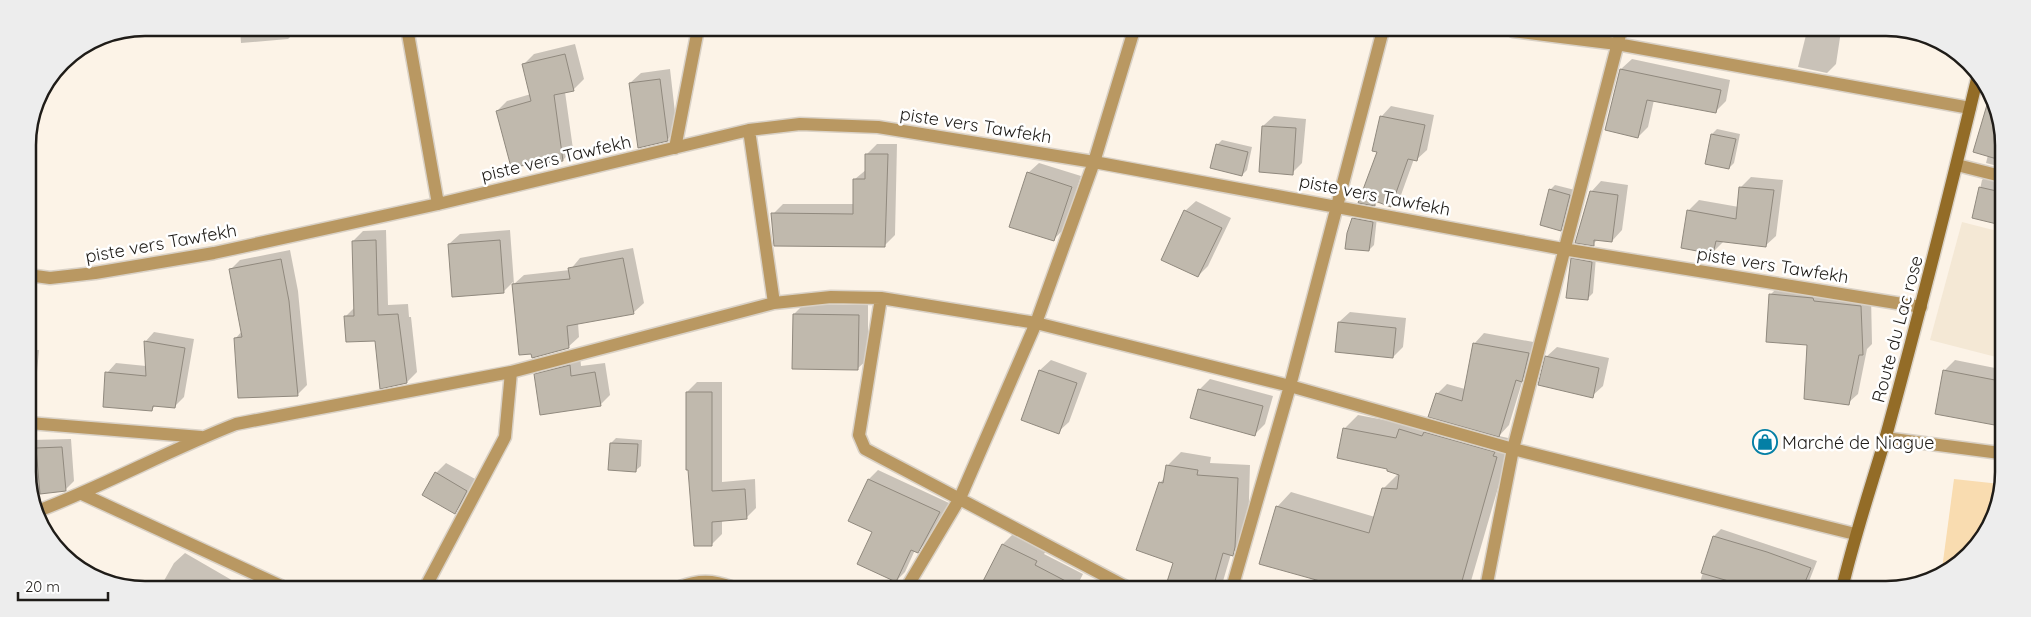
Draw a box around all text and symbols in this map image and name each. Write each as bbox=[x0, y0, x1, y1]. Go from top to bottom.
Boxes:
street label: piste vers Tawfekh bbox=[898, 102, 1054, 148]
street label: piste vers Tawfekh bbox=[479, 130, 633, 186]
street label: piste vers Tawfekh bbox=[1298, 169, 1452, 221]
street label: piste vers Tawfekh bbox=[83, 218, 239, 268]
street label: piste vers Tawfekh bbox=[1695, 242, 1851, 288]
street label: Route du Lac rose bbox=[1866, 253, 1928, 405]
shop icon: Marché de Niague bbox=[1752, 429, 1778, 455]
place label: Marché de Niague bbox=[1782, 431, 1934, 454]
scale bar bbox=[18, 570, 108, 602]
text: 20 m bbox=[25, 577, 60, 596]

